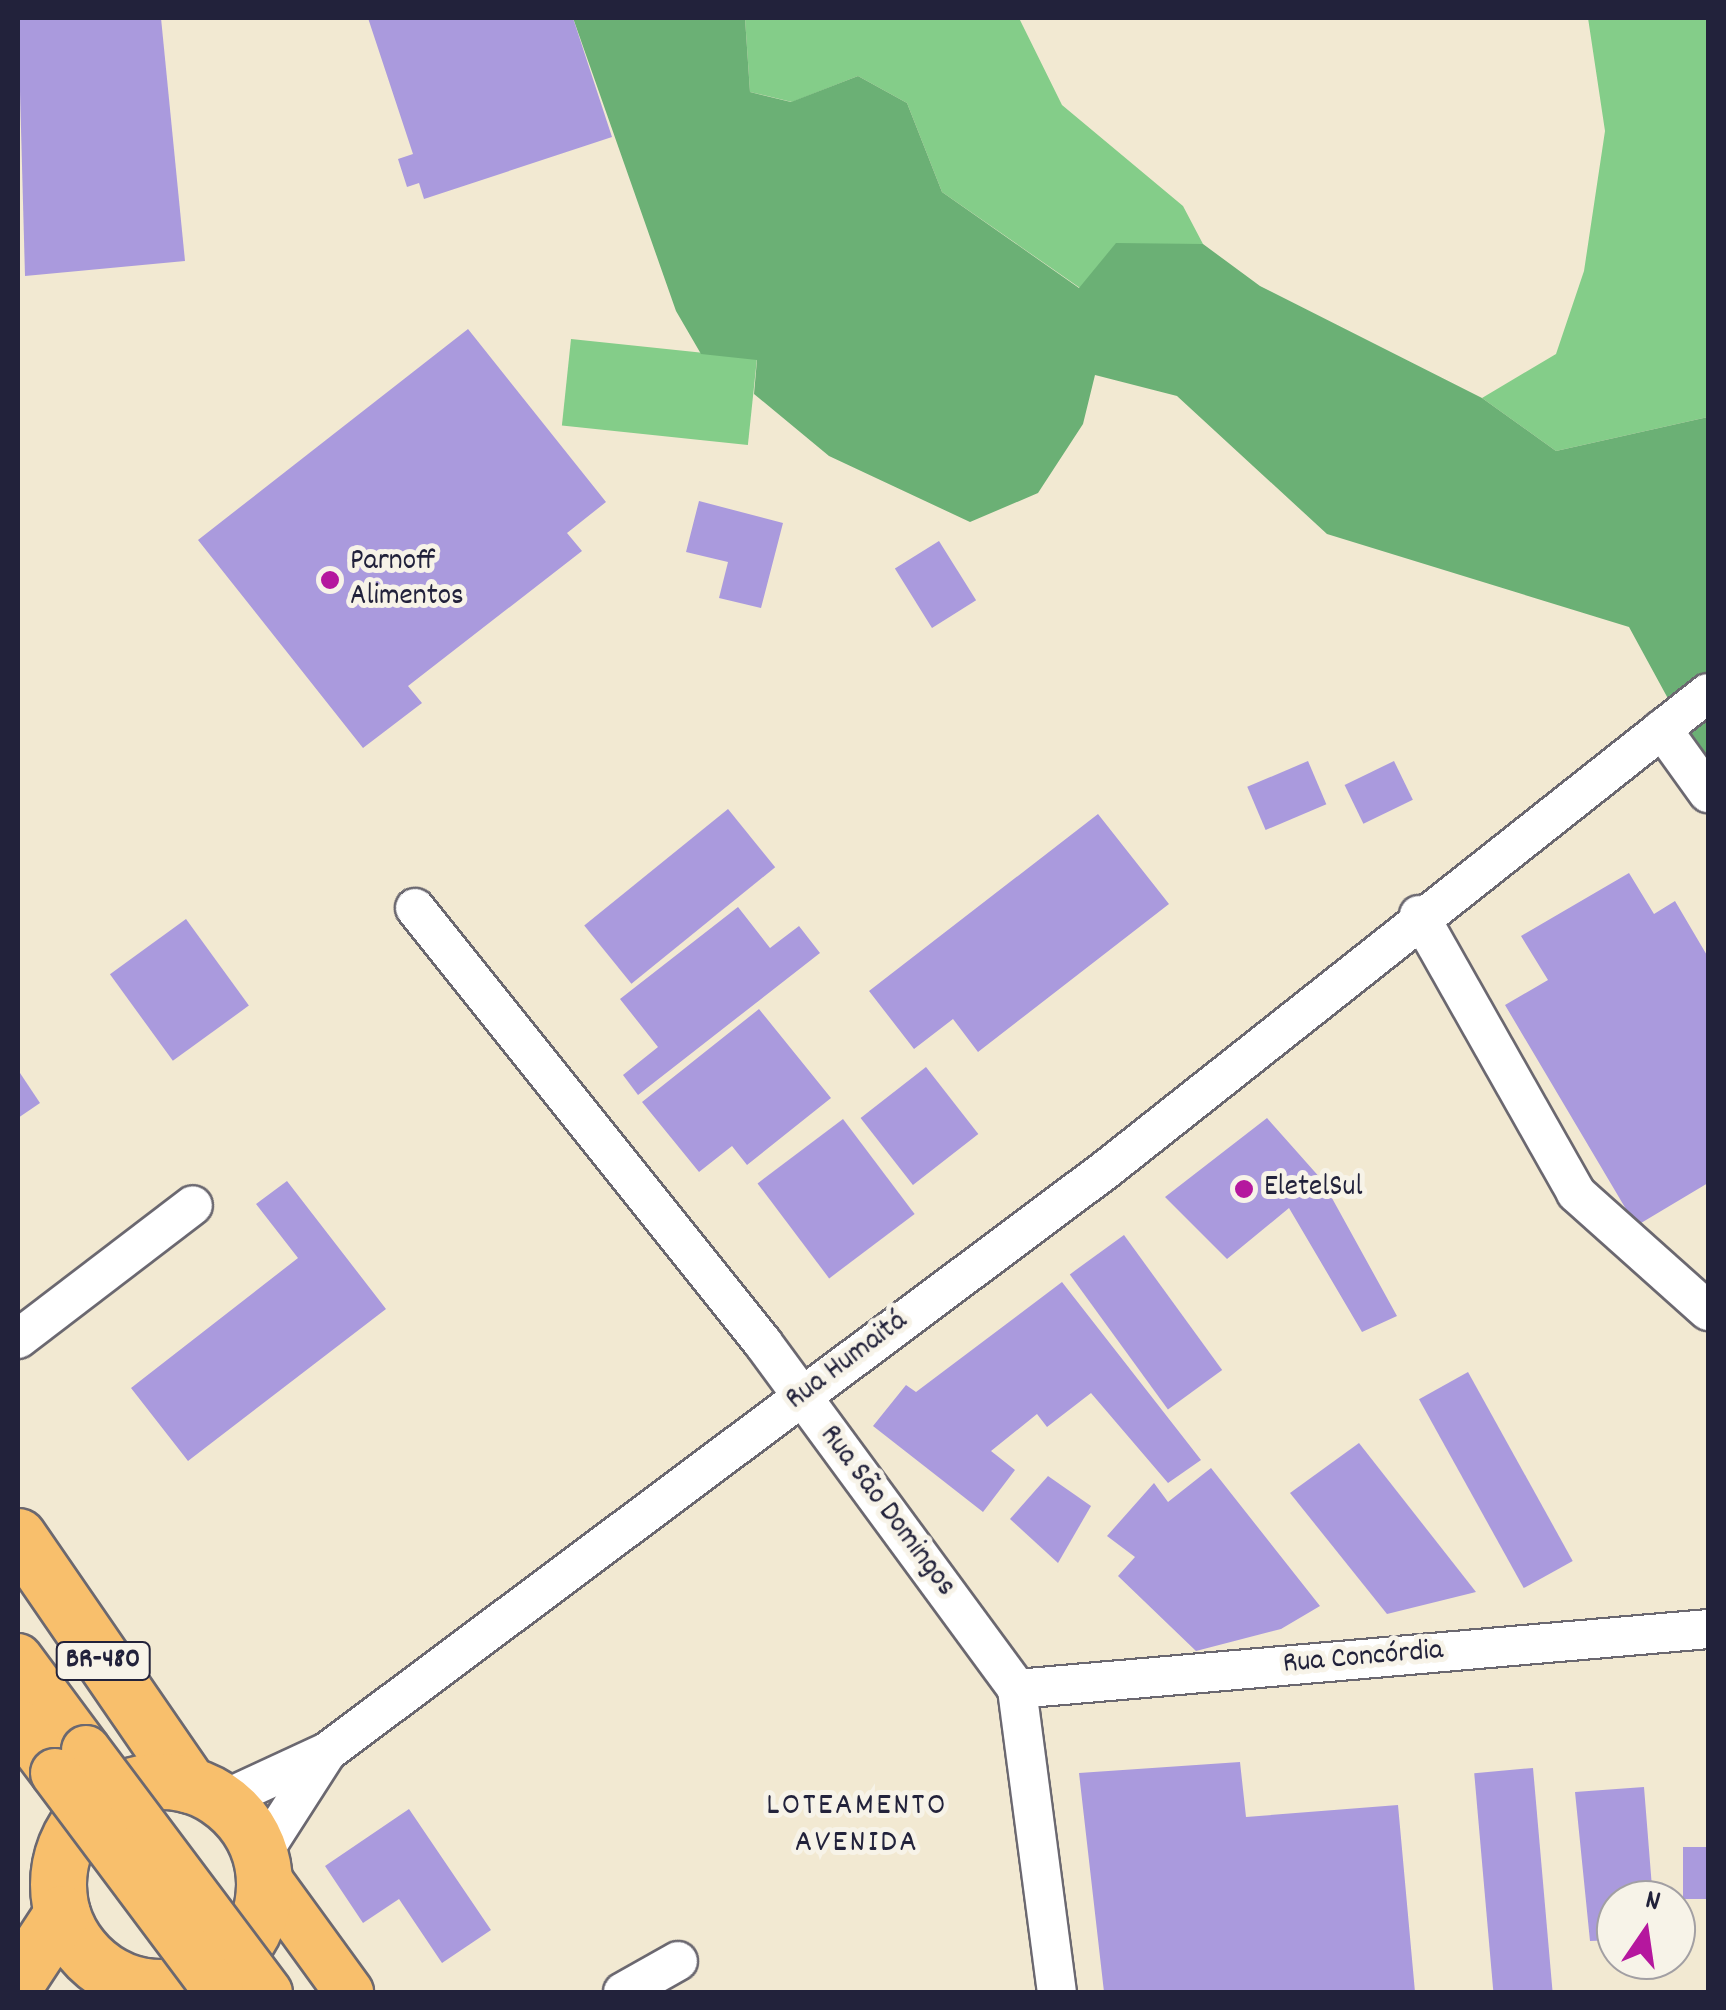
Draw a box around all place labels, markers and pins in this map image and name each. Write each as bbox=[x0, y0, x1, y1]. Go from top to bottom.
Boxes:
place label: Parnoff Alimentos bbox=[350, 545, 464, 616]
marker: Parnoff Alimentos bbox=[319, 569, 341, 591]
place label: EletelSul bbox=[1264, 1171, 1363, 1207]
marker: EletelSul bbox=[1233, 1178, 1255, 1200]

